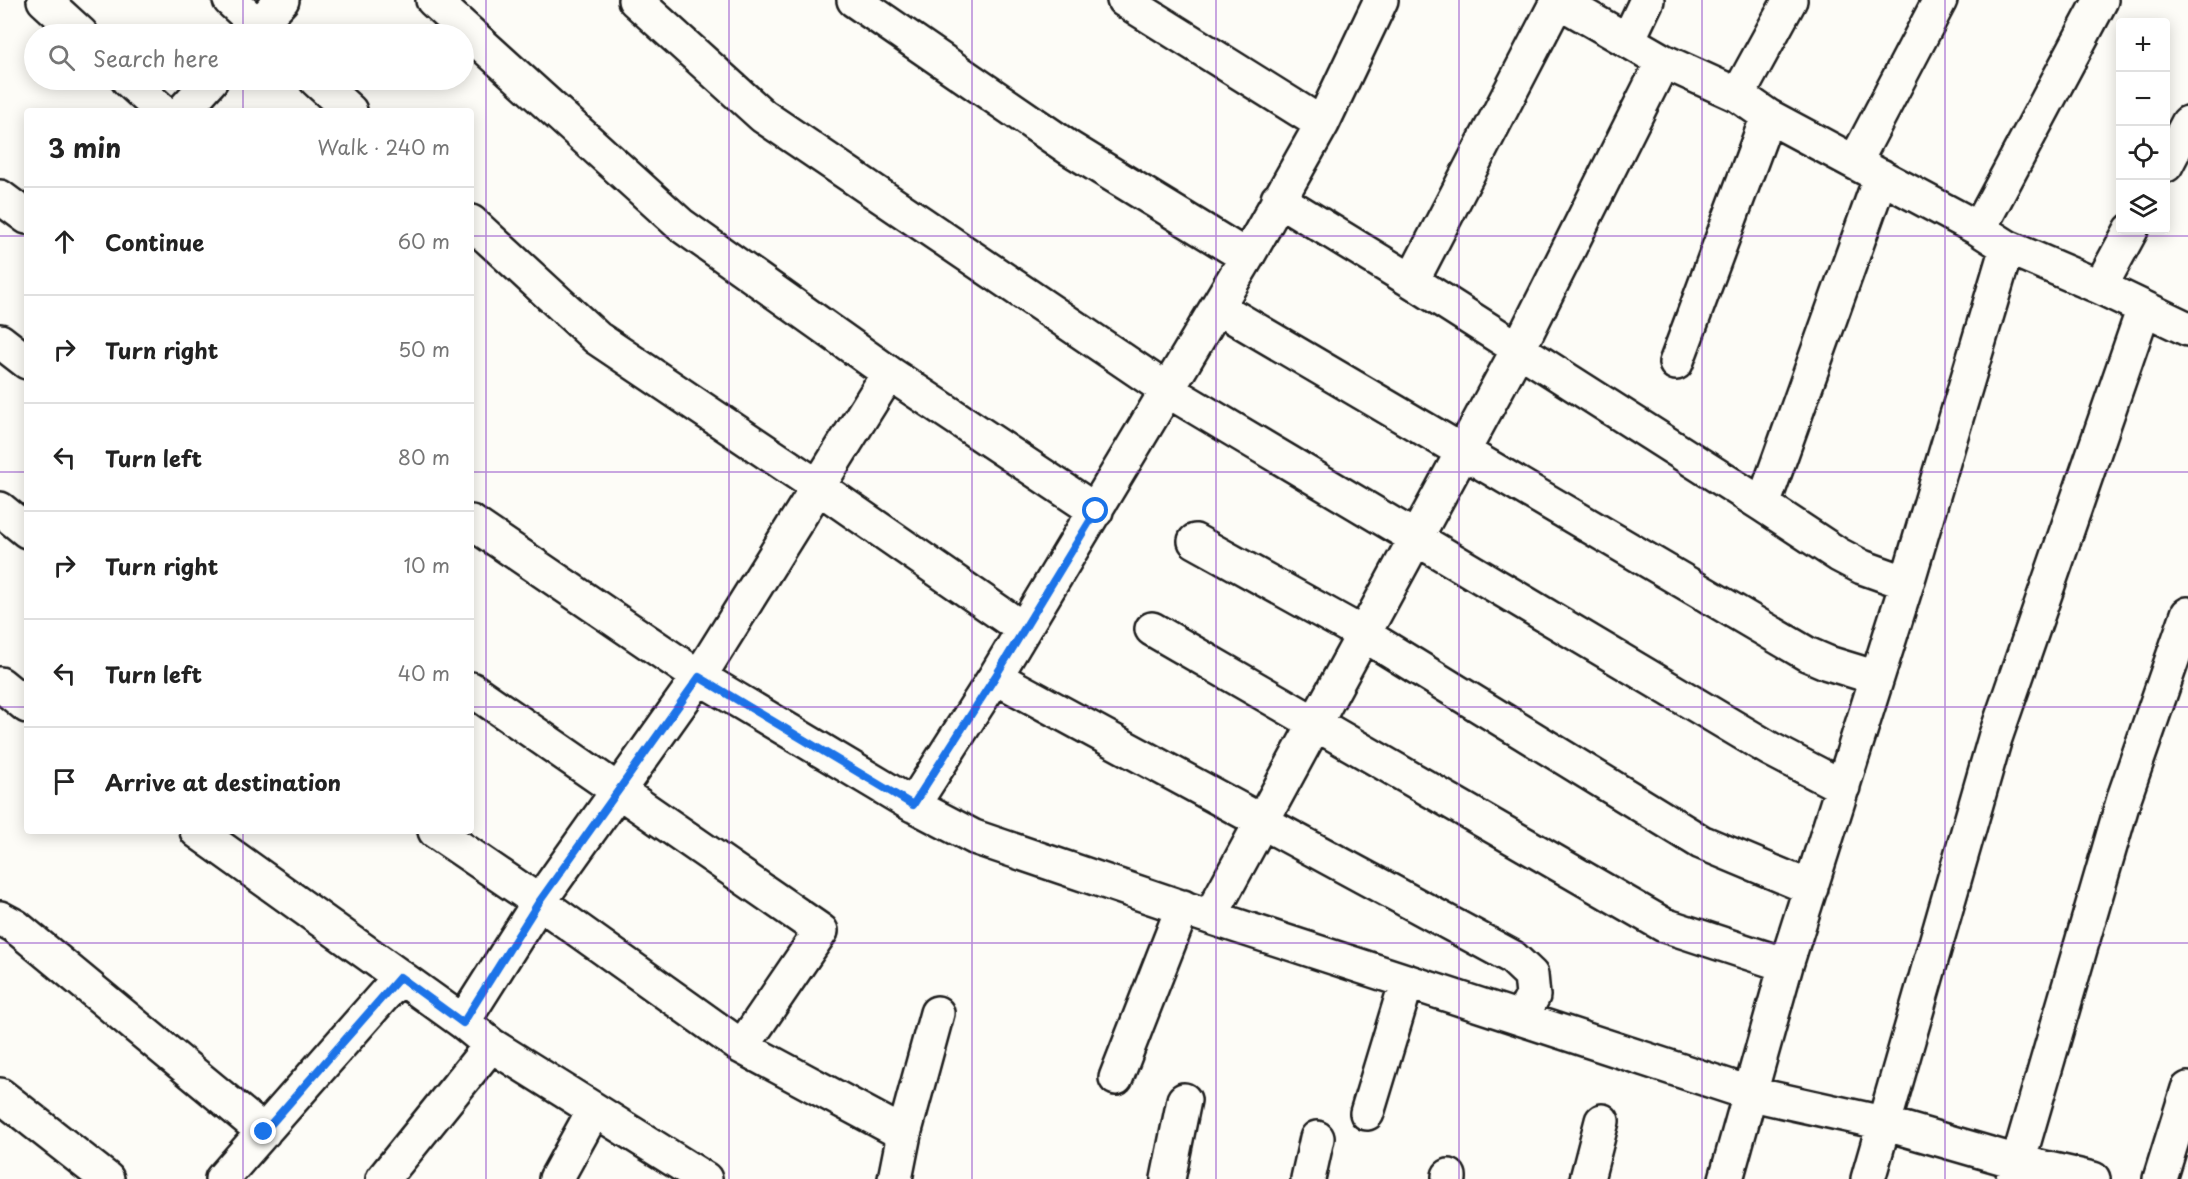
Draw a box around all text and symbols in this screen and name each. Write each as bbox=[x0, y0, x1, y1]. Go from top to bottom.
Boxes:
map controls bbox=[2116, 18, 2170, 234]
button: + bbox=[2116, 18, 2170, 72]
search box bbox=[24, 24, 474, 90]
icon: search bbox=[45, 41, 78, 74]
text: Search here bbox=[93, 41, 219, 74]
button: − bbox=[2116, 72, 2170, 126]
button: locate bbox=[2116, 126, 2170, 180]
text: 3 min bbox=[48, 128, 121, 167]
text: Walk · 240 m bbox=[317, 132, 450, 162]
button: layers bbox=[2116, 180, 2170, 234]
icon: ahead bbox=[48, 225, 81, 258]
text: Continue bbox=[105, 225, 204, 258]
text: 60 m bbox=[398, 226, 450, 256]
icon: right bbox=[48, 333, 81, 366]
text: Turn right bbox=[105, 333, 218, 366]
text: 50 m bbox=[398, 334, 450, 364]
icon: left bbox=[48, 441, 81, 474]
text: Turn left bbox=[105, 441, 202, 474]
text: 80 m bbox=[398, 442, 450, 472]
route start bbox=[1082, 497, 1108, 523]
icon: right bbox=[48, 549, 81, 582]
text: Turn right bbox=[105, 549, 218, 582]
text: 10 m bbox=[403, 550, 450, 580]
icon: left bbox=[48, 657, 81, 690]
text: Turn left bbox=[105, 657, 202, 690]
text: 40 m bbox=[398, 658, 450, 688]
icon: arrive bbox=[48, 765, 81, 798]
text: Arrive at destination bbox=[105, 765, 341, 798]
route end bbox=[250, 1118, 276, 1144]

